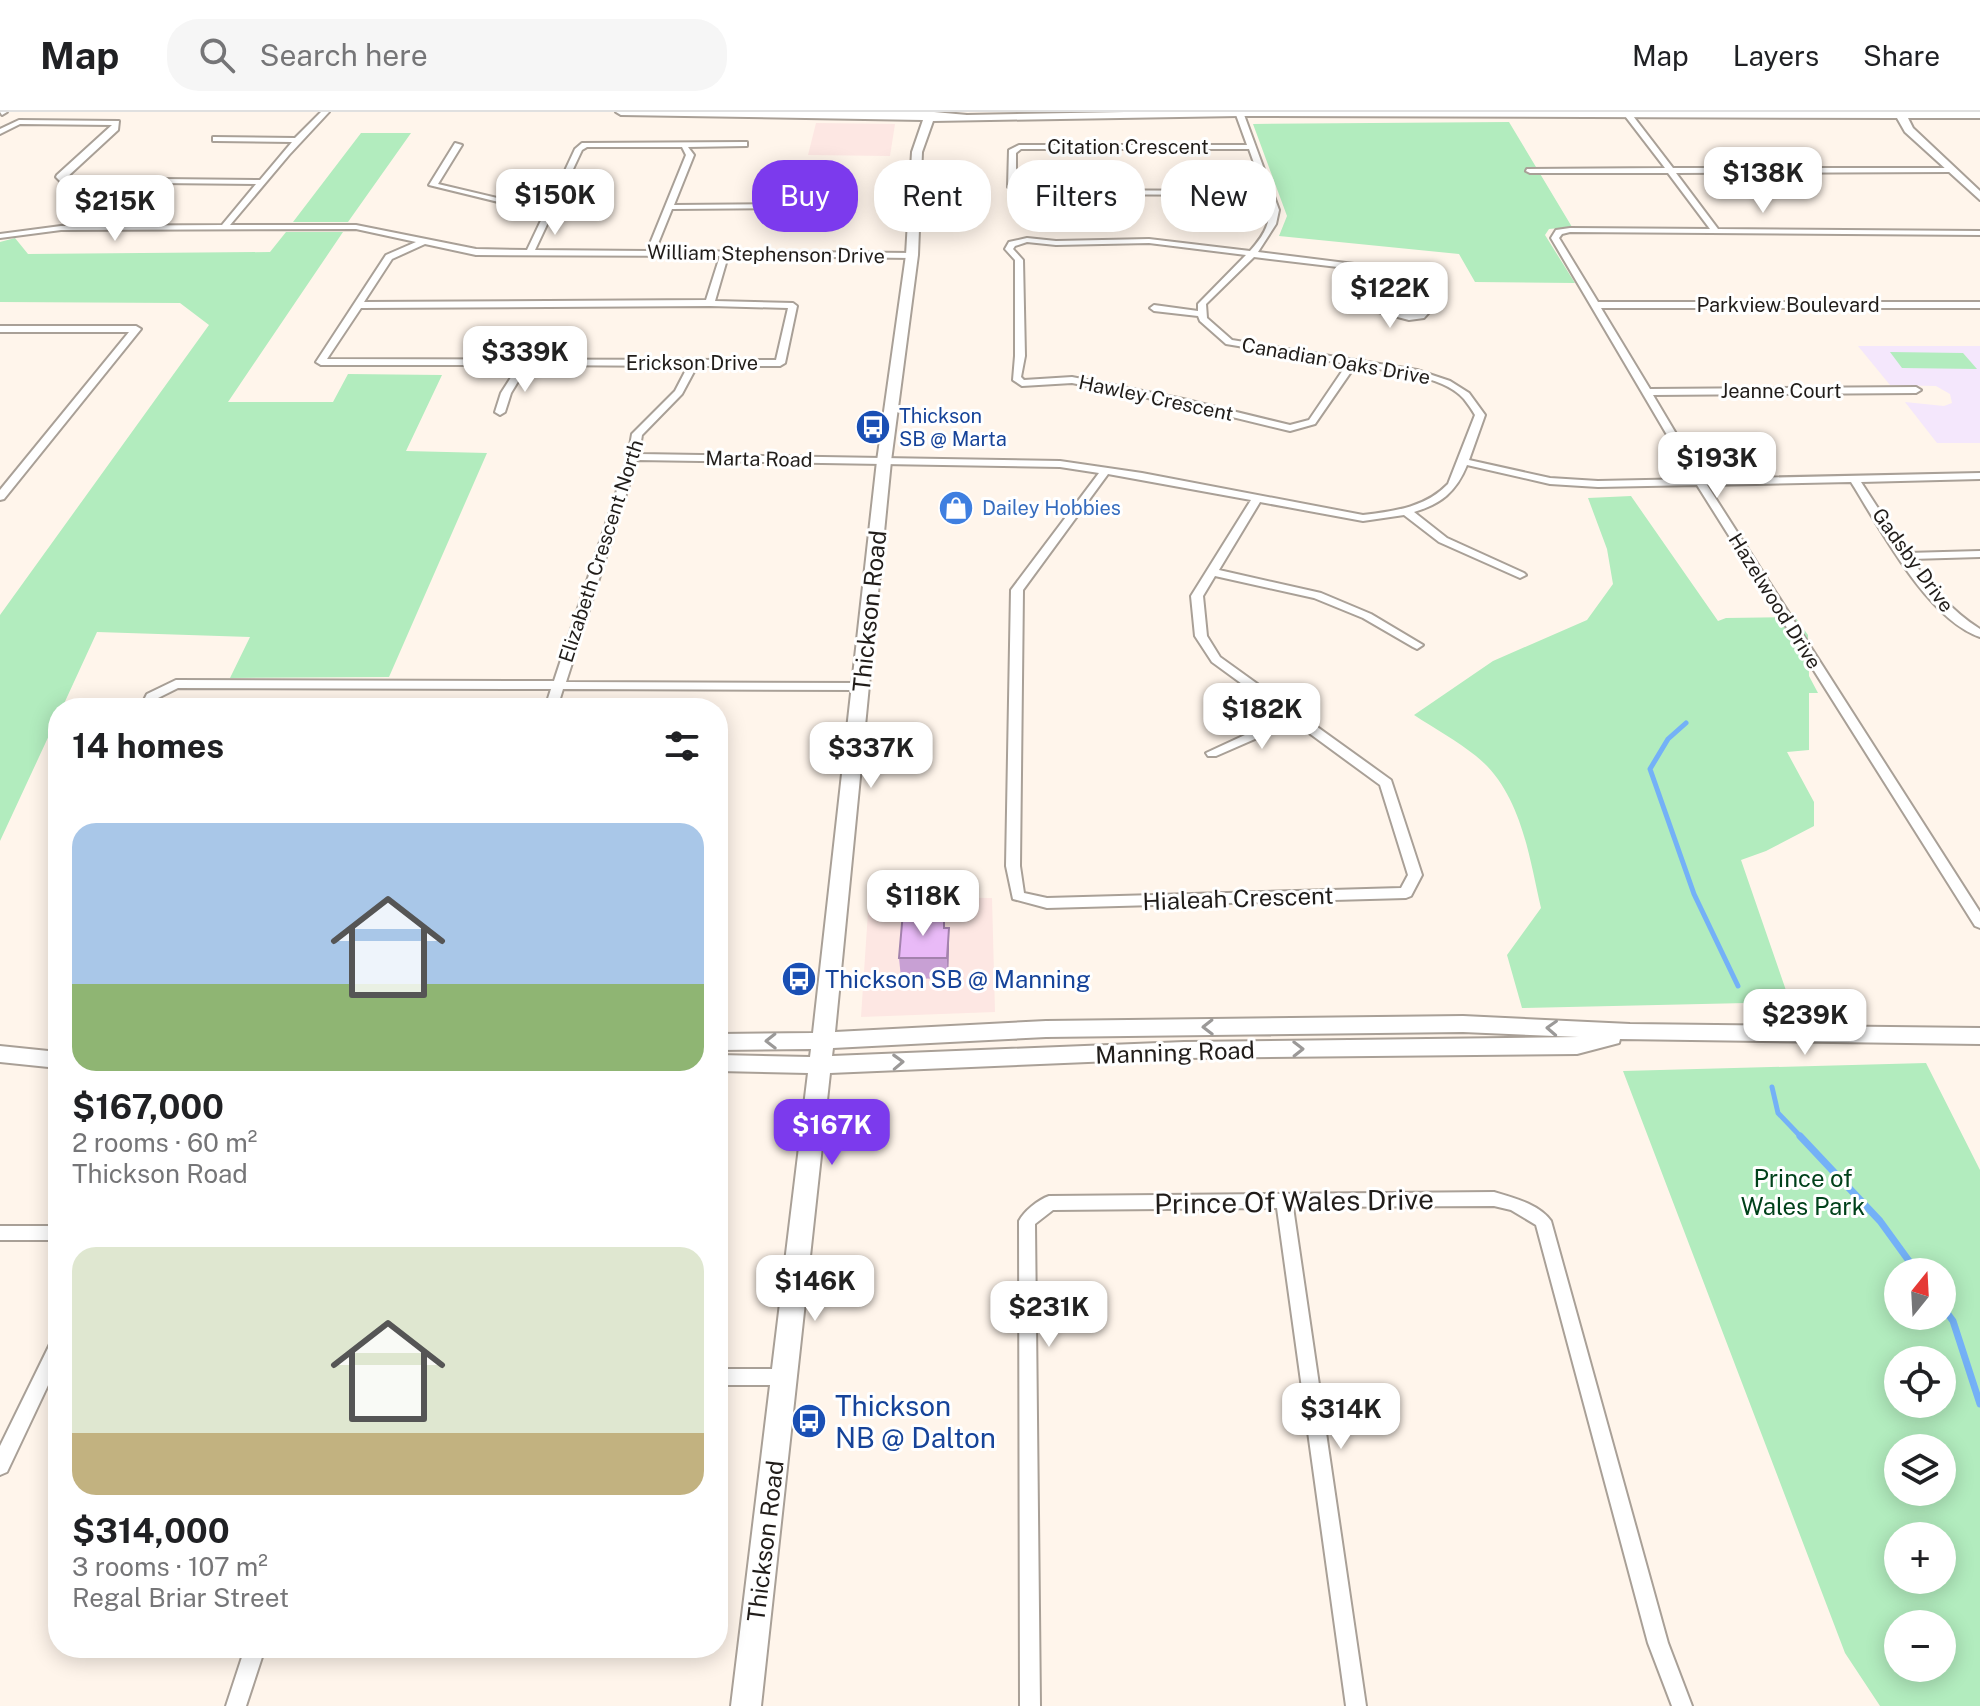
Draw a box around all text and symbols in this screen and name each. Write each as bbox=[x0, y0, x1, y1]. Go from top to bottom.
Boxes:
search box bbox=[167, 19, 727, 91]
text: Map bbox=[40, 33, 119, 78]
icon: search bbox=[195, 33, 239, 77]
text: Search here bbox=[259, 37, 428, 73]
text: Map bbox=[1632, 39, 1689, 72]
text: Layers bbox=[1733, 39, 1819, 72]
text: Share bbox=[1863, 39, 1940, 72]
street label: Citation Crescent bbox=[1047, 135, 1209, 159]
pin: $138K bbox=[1707, 147, 1819, 215]
text: $138K bbox=[1722, 157, 1804, 188]
chip: Buy bbox=[752, 160, 858, 232]
chip: Rent bbox=[874, 160, 991, 232]
chip: Filters bbox=[1007, 160, 1145, 232]
chip: New bbox=[1161, 160, 1276, 232]
pin: $150K bbox=[499, 169, 611, 237]
pin: $215K bbox=[59, 175, 171, 243]
text: $150K bbox=[514, 179, 596, 210]
text: $215K bbox=[74, 185, 156, 216]
street label: William Stephenson Drive bbox=[647, 240, 885, 268]
pin: $122K bbox=[1334, 262, 1446, 330]
text: $122K bbox=[1350, 272, 1430, 303]
street label: Parkview Boulevard bbox=[1696, 293, 1880, 317]
pin: $339K bbox=[469, 326, 581, 394]
street label: Canadian Oaks Drive bbox=[1240, 333, 1432, 389]
text: $339K bbox=[481, 336, 569, 367]
street label: Erickson Drive bbox=[626, 351, 758, 375]
street label: Hawley Crescent bbox=[1076, 370, 1236, 426]
street label: Jeanne Court bbox=[1720, 379, 1842, 403]
place label: Thickson SB @ Marta bbox=[899, 404, 1007, 451]
bus stop icon: Thickson SB @ Marta bbox=[854, 408, 892, 446]
pin: $193K bbox=[1661, 432, 1773, 500]
street label: Elizabeth Crescent North bbox=[554, 437, 648, 665]
text: $193K bbox=[1676, 442, 1758, 473]
street label: Marta Road bbox=[705, 446, 813, 472]
shop icon: Dailey Hobbies bbox=[937, 489, 975, 527]
place label: Dailey Hobbies bbox=[982, 496, 1121, 520]
street label: Gadsby Drive bbox=[1867, 503, 1959, 617]
street label: Thickson Road bbox=[847, 529, 891, 693]
street label: Hazelwood Drive bbox=[1724, 529, 1826, 673]
pin: $182K bbox=[1206, 683, 1318, 751]
text: $182K bbox=[1221, 693, 1303, 724]
pin: $337K bbox=[815, 722, 927, 790]
icon: filters bbox=[660, 724, 704, 768]
text: 14 homes bbox=[72, 726, 224, 766]
text: $337K bbox=[828, 732, 914, 763]
pin: $118K bbox=[867, 870, 979, 938]
icon: home bbox=[316, 875, 460, 1019]
text: $118K bbox=[885, 880, 961, 911]
street label: Hialeah Crescent bbox=[1142, 881, 1334, 915]
bus stop icon: Thickson SB @ Manning bbox=[780, 960, 818, 998]
place label: Thickson SB @ Manning bbox=[825, 965, 1091, 993]
pin: $239K bbox=[1749, 989, 1861, 1057]
text: $239K bbox=[1761, 999, 1849, 1030]
one-way arrow bbox=[1201, 1018, 1214, 1036]
one-way arrow bbox=[1545, 1020, 1558, 1037]
one-way arrow bbox=[764, 1033, 777, 1050]
street label: Manning Road bbox=[1095, 1035, 1255, 1069]
one-way arrow bbox=[1292, 1040, 1305, 1058]
one-way arrow bbox=[892, 1053, 905, 1070]
text: $167,000 bbox=[72, 1087, 224, 1127]
pin: $167K bbox=[776, 1099, 888, 1167]
text: $167K bbox=[792, 1109, 872, 1140]
text: 2 rooms · 60 m² bbox=[72, 1127, 257, 1158]
text: Thickson Road bbox=[72, 1158, 248, 1189]
park label: Prince of Wales Park bbox=[1741, 1164, 1865, 1220]
street label: Prince Of Wales Drive bbox=[1154, 1182, 1434, 1220]
pin: $146K bbox=[759, 1255, 871, 1323]
north arrow bbox=[1884, 1258, 1956, 1330]
map controls bbox=[1884, 1258, 1956, 1682]
text: $146K bbox=[774, 1265, 856, 1296]
pin: $231K bbox=[993, 1281, 1105, 1349]
text: $231K bbox=[1008, 1291, 1090, 1322]
icon: home bbox=[316, 1299, 460, 1443]
button: locate bbox=[1884, 1346, 1956, 1418]
pin: $314K bbox=[1285, 1383, 1397, 1451]
place label: Thickson NB @ Dalton bbox=[835, 1389, 996, 1454]
text: $314K bbox=[1300, 1393, 1382, 1424]
bus stop icon: Thickson NB @ Dalton bbox=[790, 1402, 828, 1440]
button: layers bbox=[1884, 1434, 1956, 1506]
street label: Thickson Road bbox=[741, 1459, 789, 1623]
text: $314,000 bbox=[72, 1511, 230, 1551]
button: + bbox=[1884, 1522, 1956, 1594]
text: 3 rooms · 107 m² bbox=[72, 1551, 268, 1582]
text: Regal Briar Street bbox=[72, 1582, 289, 1613]
button: − bbox=[1884, 1610, 1956, 1682]

